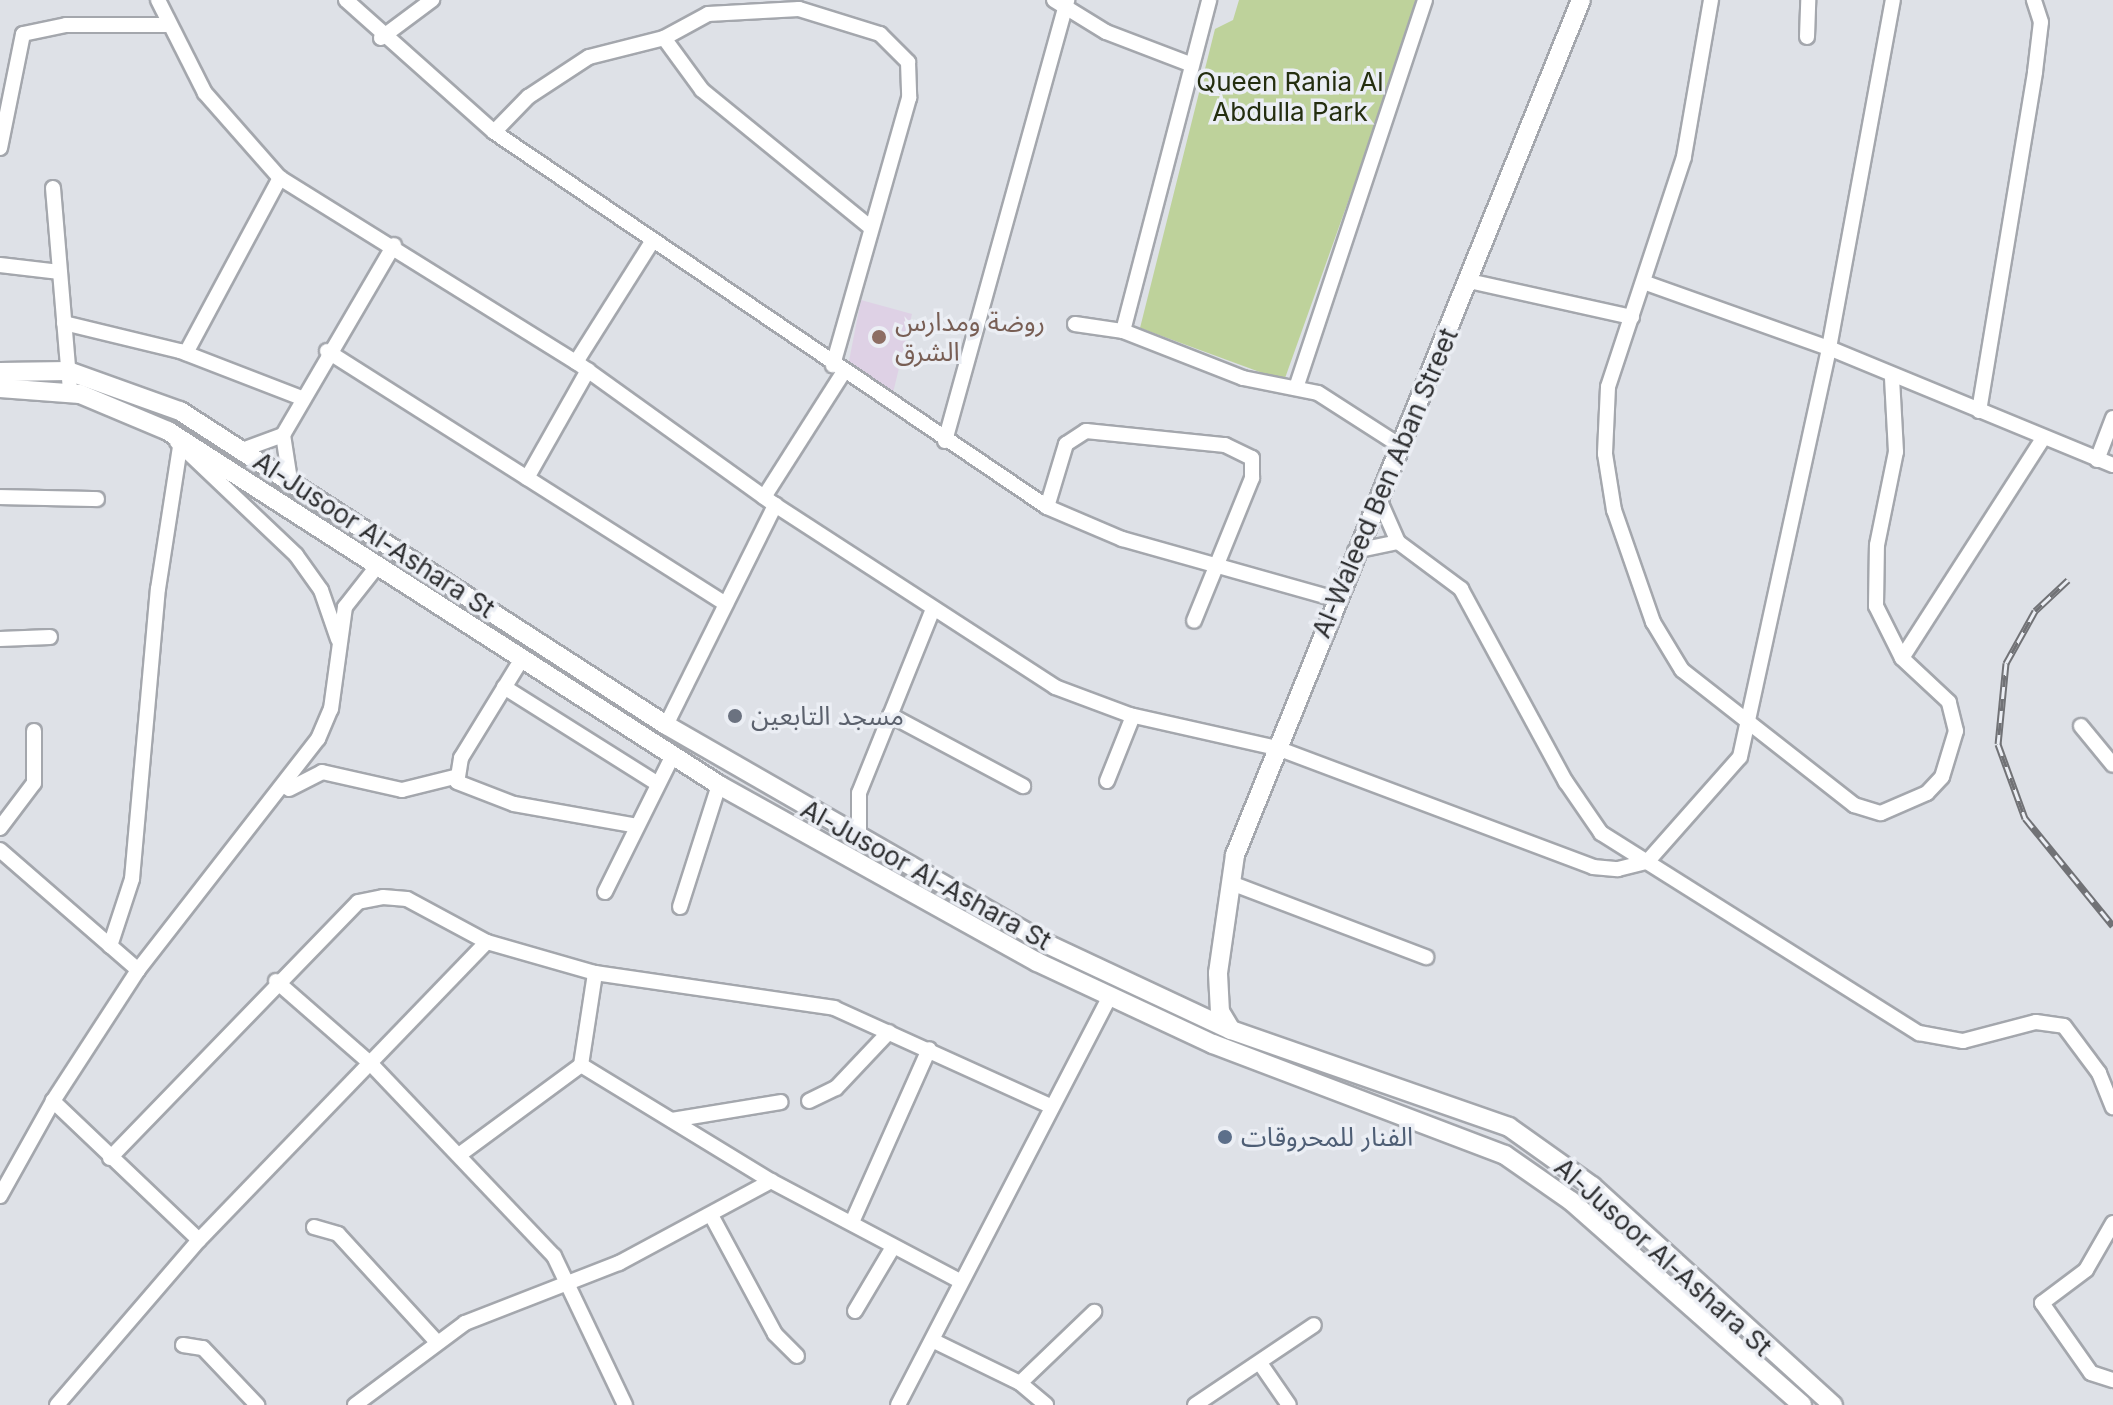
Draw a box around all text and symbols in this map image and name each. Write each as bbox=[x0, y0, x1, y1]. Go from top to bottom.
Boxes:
park label: Queen Rania Al Abdulla Park bbox=[1196, 66, 1384, 128]
place label: روضة ومدارس الشرق bbox=[895, 306, 1045, 368]
street label: Al-Waleed Ben Aban Street bbox=[1306, 324, 1464, 642]
marker: روضة ومدارس الشرق bbox=[870, 328, 888, 346]
street label: Al-Jusoor Al-Ashara St bbox=[248, 445, 500, 625]
place label: مسجد التابعين bbox=[751, 700, 904, 732]
marker: مسجد التابعين bbox=[726, 707, 744, 725]
street label: Al-Jusoor Al-Ashara St bbox=[796, 793, 1056, 957]
place label: الفنار للمحروقات bbox=[1241, 1121, 1413, 1153]
marker: الفنار للمحروقات bbox=[1216, 1128, 1234, 1146]
street label: Al-Jusoor Al-Ashara St bbox=[1548, 1151, 1778, 1363]

